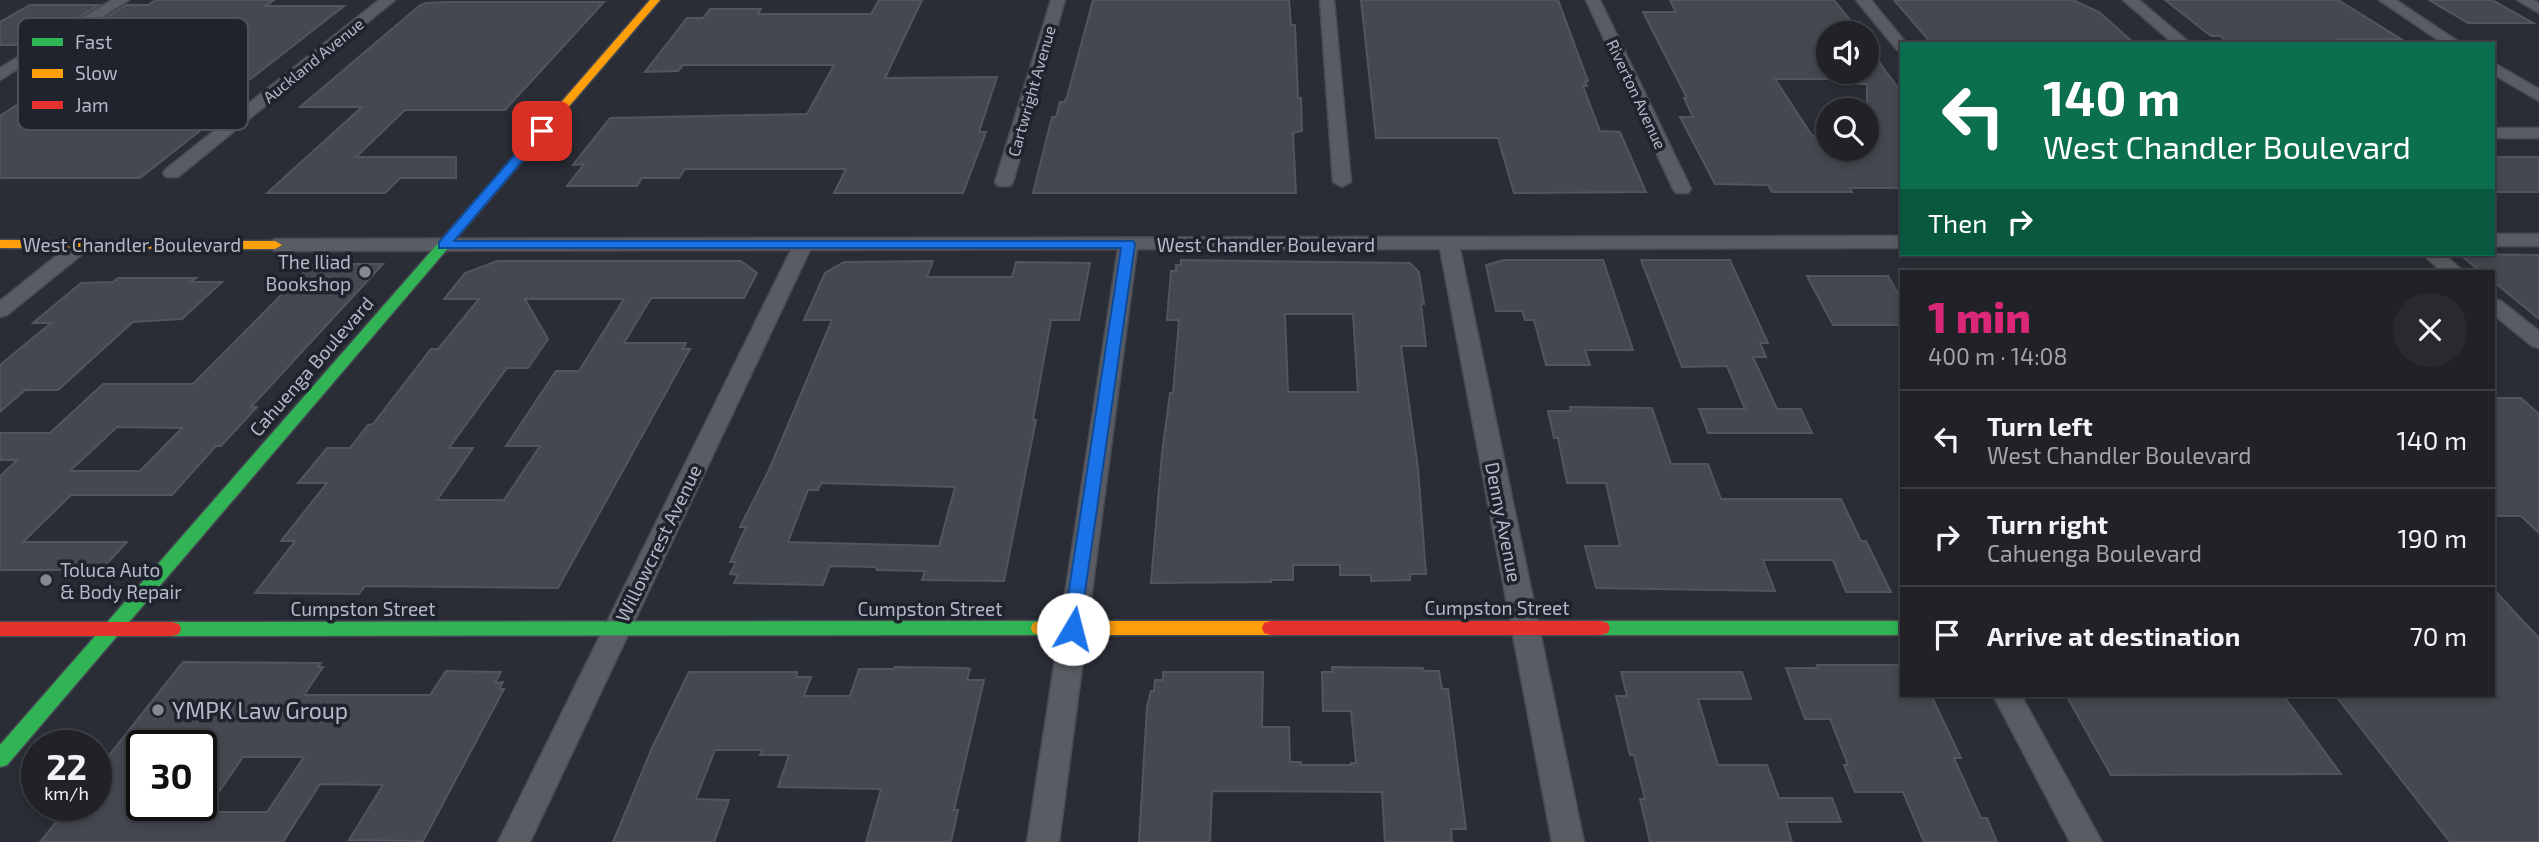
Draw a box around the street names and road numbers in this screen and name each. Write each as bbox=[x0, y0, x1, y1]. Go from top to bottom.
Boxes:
street label: Auckland Avenue bbox=[259, 14, 367, 106]
street label: Cartwright Avenue bbox=[1003, 23, 1059, 159]
street label: Riverton Avenue bbox=[1603, 36, 1671, 152]
street label: West Chandler Boulevard bbox=[23, 233, 241, 256]
street label: West Chandler Boulevard bbox=[1157, 233, 1375, 256]
street label: Cahuenga Boulevard bbox=[244, 291, 378, 441]
street label: Denny Avenue bbox=[1481, 460, 1527, 584]
street label: Willowcrest Avenue bbox=[610, 461, 706, 625]
street label: Cumpston Street bbox=[1424, 596, 1570, 619]
street label: Cumpston Street bbox=[290, 597, 436, 620]
street label: Cumpston Street bbox=[857, 597, 1003, 620]

